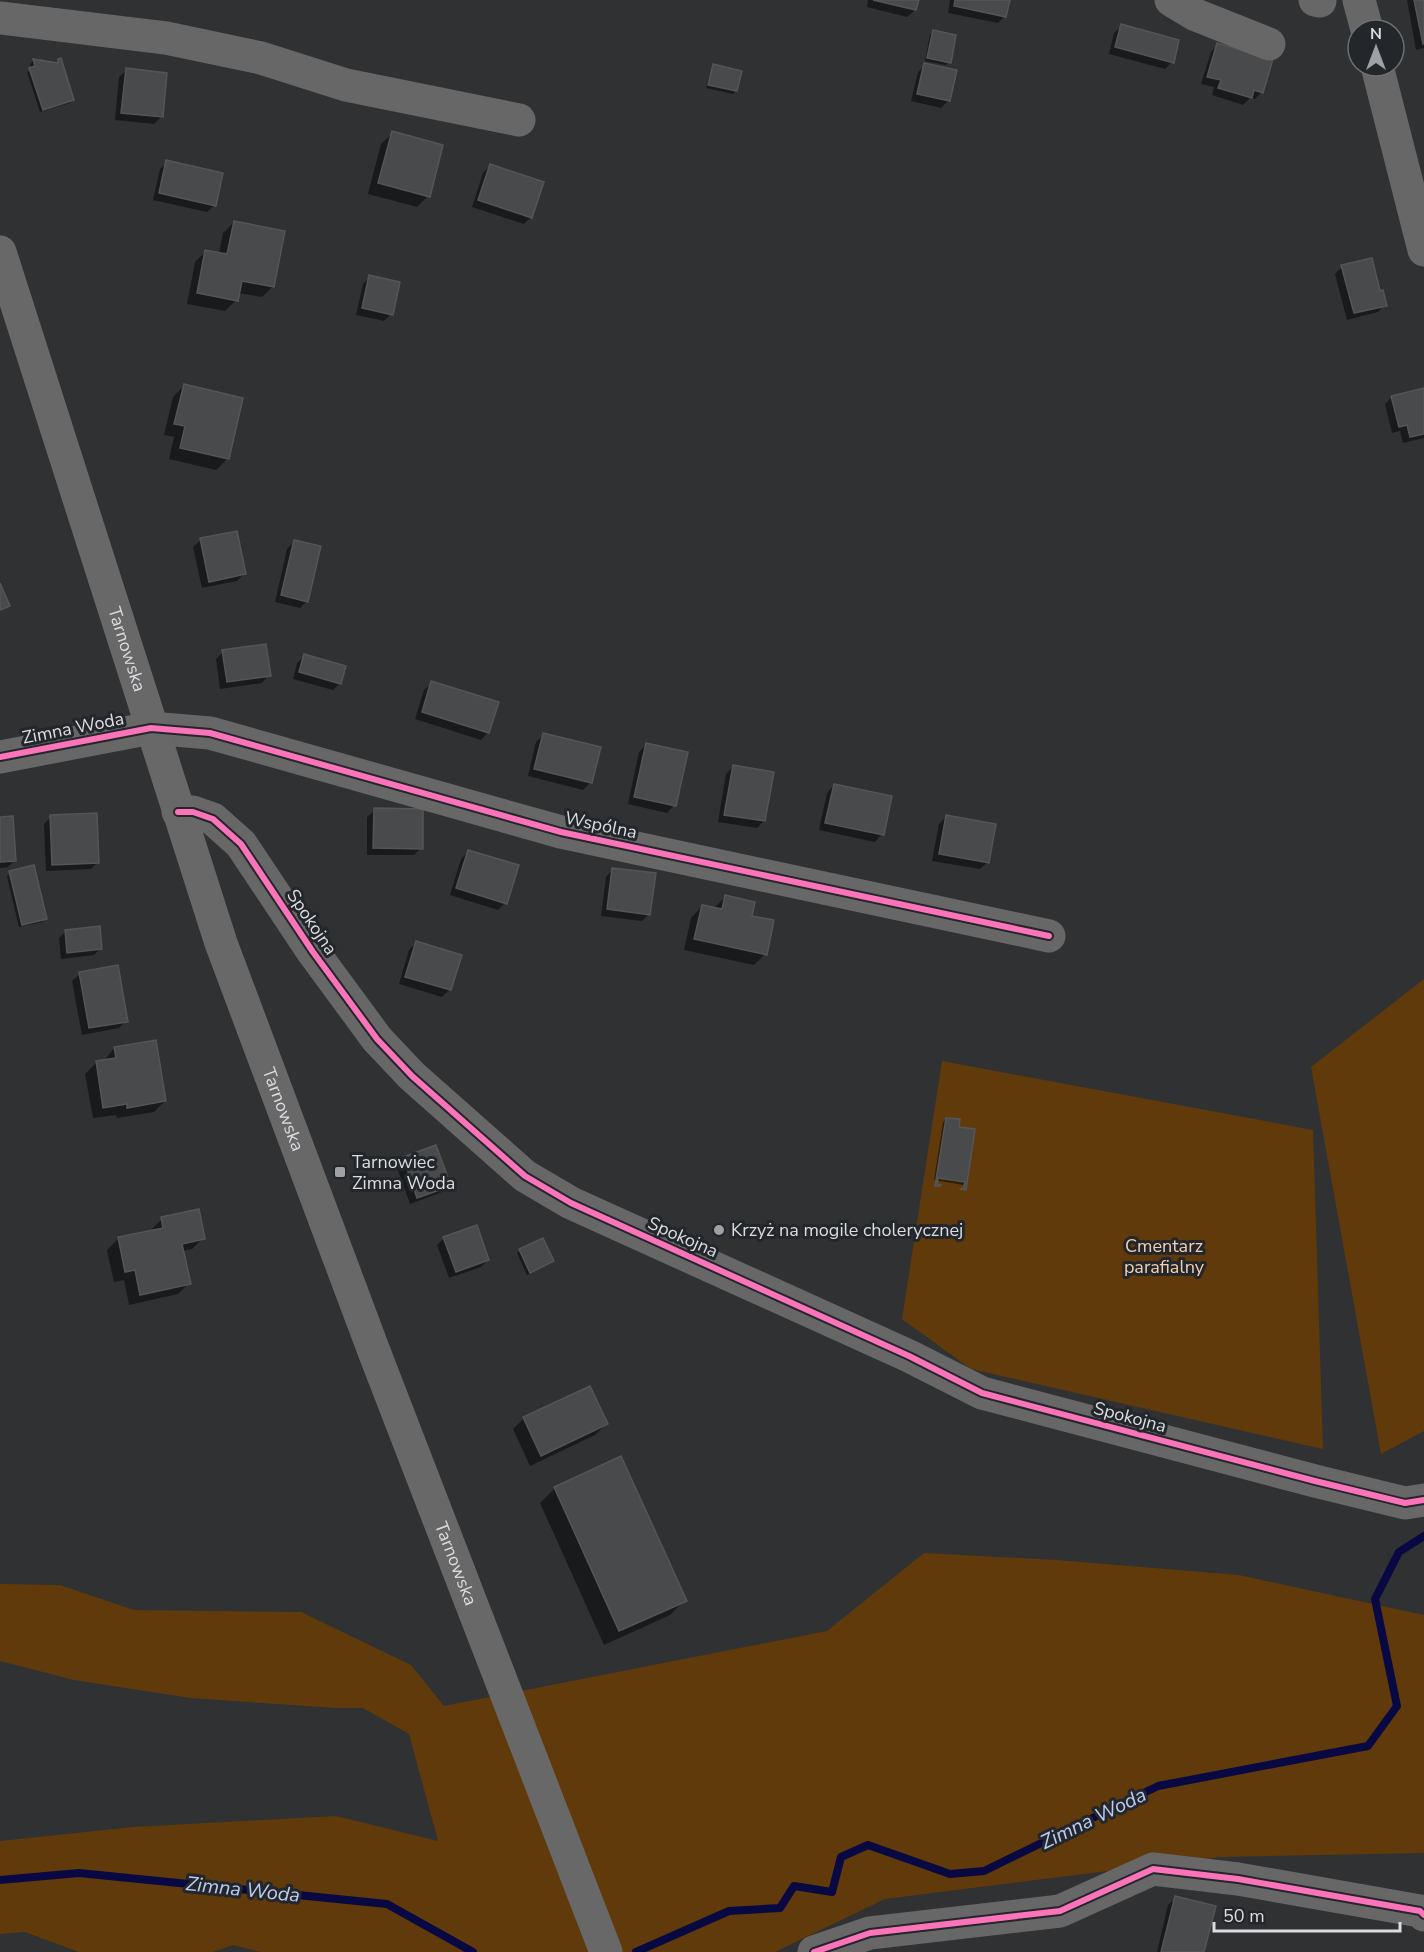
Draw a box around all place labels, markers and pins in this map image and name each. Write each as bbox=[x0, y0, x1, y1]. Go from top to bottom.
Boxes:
place label: Tarnowiec Zimna Woda bbox=[352, 1150, 455, 1195]
marker: Tarnowiec Zimna Woda bbox=[333, 1165, 347, 1179]
place label: Krzyż na mogile cholerycznej bbox=[731, 1218, 963, 1242]
marker: Krzyż na mogile cholerycznej bbox=[712, 1223, 726, 1237]

